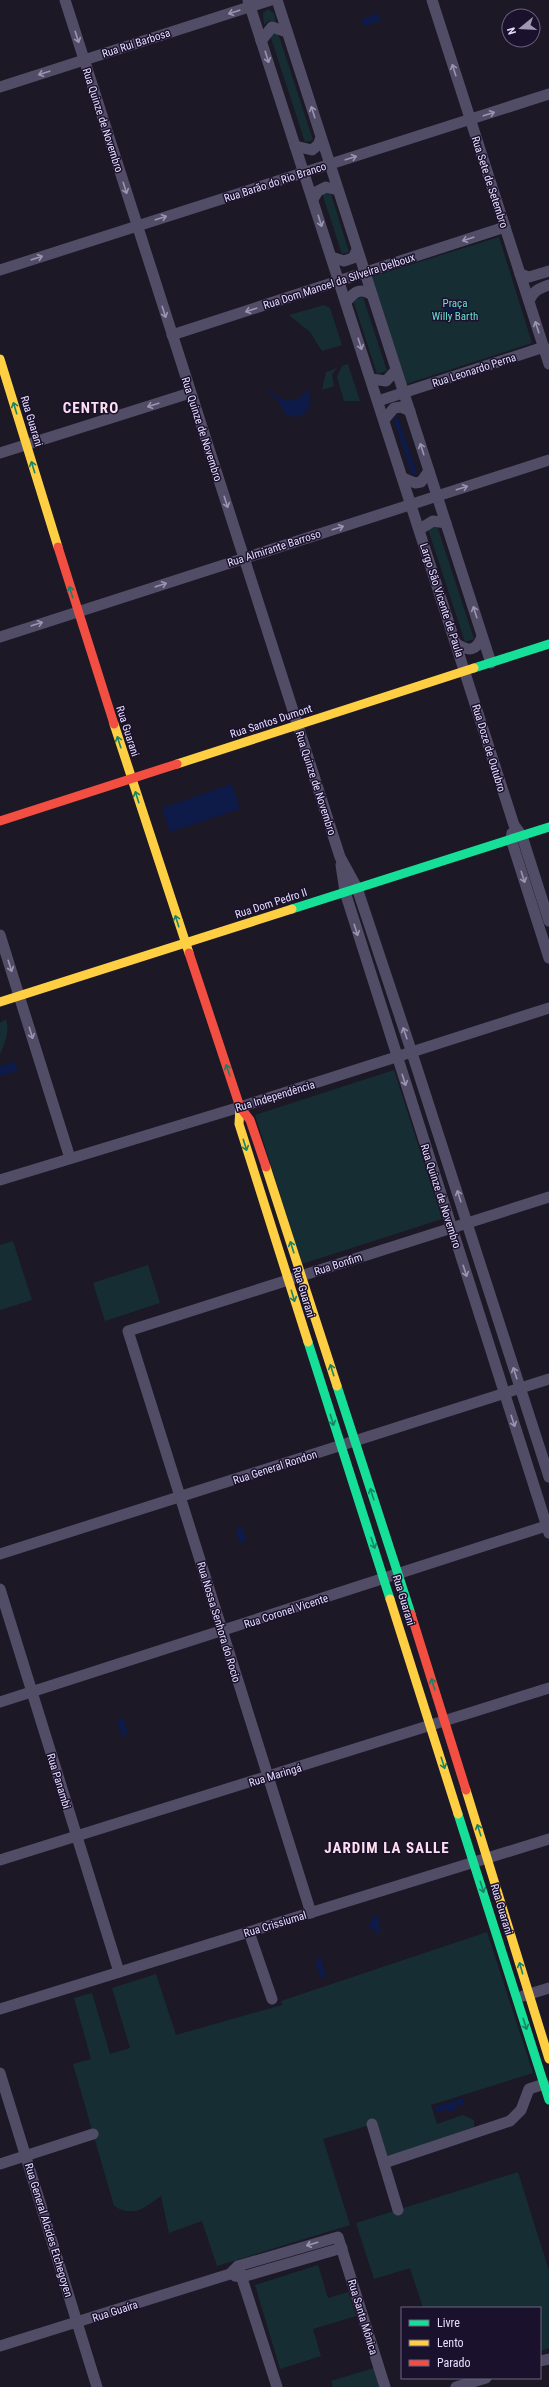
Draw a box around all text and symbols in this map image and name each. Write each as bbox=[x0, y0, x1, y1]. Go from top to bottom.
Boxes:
north arrow bbox=[501, 8, 541, 48]
one-way arrow bbox=[228, 9, 241, 16]
text: N bbox=[505, 25, 519, 36]
street label: Rua Rui Barbosa bbox=[100, 26, 172, 61]
one-way arrow bbox=[74, 31, 81, 44]
one-way arrow bbox=[264, 50, 271, 63]
one-way arrow bbox=[450, 64, 458, 76]
street label: Rua Quinze de Novembro bbox=[80, 66, 126, 174]
one-way arrow bbox=[38, 70, 51, 77]
one-way arrow bbox=[309, 106, 316, 119]
one-way arrow bbox=[482, 110, 495, 117]
street label: Rua Sete de Setembro bbox=[469, 135, 511, 230]
one-way arrow bbox=[345, 153, 357, 161]
street label: Rua Barão do Rio Branco bbox=[222, 160, 328, 205]
one-way arrow bbox=[122, 181, 129, 194]
one-way arrow bbox=[154, 214, 167, 221]
one-way arrow bbox=[317, 214, 324, 227]
one-way arrow bbox=[462, 236, 475, 243]
street label: Rua Dom Manoel da Silveira Delboux bbox=[262, 251, 417, 312]
one-way arrow bbox=[30, 254, 43, 261]
park label: Praça Willy Barth bbox=[432, 297, 478, 323]
one-way arrow bbox=[161, 305, 168, 318]
one-way arrow bbox=[245, 306, 257, 314]
one-way arrow bbox=[533, 320, 540, 333]
one-way arrow bbox=[357, 338, 364, 351]
street label: Rua Leonardo Perna bbox=[431, 351, 518, 390]
street label: Rua Quinze de Novembro bbox=[179, 375, 225, 483]
street label: Rua Guarani bbox=[18, 394, 45, 448]
district label: CENTRO bbox=[63, 399, 119, 417]
one-way arrow bbox=[11, 401, 18, 414]
one-way arrow bbox=[147, 402, 160, 409]
one-way arrow bbox=[418, 442, 425, 455]
one-way arrow bbox=[29, 461, 36, 474]
one-way arrow bbox=[455, 484, 467, 492]
one-way arrow bbox=[222, 496, 230, 508]
one-way arrow bbox=[331, 524, 344, 531]
street label: Rua Almirante Barroso bbox=[226, 527, 323, 570]
street label: Largo São Vicente de Paula bbox=[417, 542, 466, 659]
one-way arrow bbox=[154, 581, 167, 588]
one-way arrow bbox=[67, 585, 74, 598]
one-way arrow bbox=[470, 607, 478, 619]
one-way arrow bbox=[31, 620, 43, 628]
street label: Rua Santos Dumont bbox=[229, 702, 314, 741]
street label: Rua Doze de Outubro bbox=[469, 703, 508, 794]
street label: Rua Guarani bbox=[113, 704, 142, 758]
street label: Rua Quinze de Novembro bbox=[293, 729, 339, 837]
one-way arrow bbox=[115, 736, 122, 749]
one-way arrow bbox=[133, 791, 140, 804]
one-way arrow bbox=[520, 870, 527, 883]
street label: Rua Dom Pedro II bbox=[233, 886, 309, 921]
one-way arrow bbox=[173, 914, 180, 927]
one-way arrow bbox=[353, 923, 361, 935]
one-way arrow bbox=[7, 959, 14, 972]
one-way arrow bbox=[28, 1027, 36, 1039]
one-way arrow bbox=[401, 1027, 409, 1039]
one-way arrow bbox=[223, 1065, 231, 1077]
one-way arrow bbox=[401, 1074, 408, 1087]
street label: Rua Independência bbox=[234, 1078, 316, 1115]
one-way arrow bbox=[242, 1139, 250, 1151]
street label: Rua Quinze de Novembro bbox=[418, 1142, 464, 1250]
one-way arrow bbox=[455, 1190, 462, 1203]
one-way arrow bbox=[287, 1241, 295, 1253]
street label: Rua Bonfim bbox=[313, 1251, 364, 1278]
one-way arrow bbox=[462, 1264, 469, 1277]
street label: Rua Guarani bbox=[290, 1265, 317, 1319]
one-way arrow bbox=[290, 1289, 297, 1302]
one-way arrow bbox=[328, 1364, 335, 1377]
one-way arrow bbox=[511, 1368, 519, 1380]
one-way arrow bbox=[329, 1413, 336, 1426]
one-way arrow bbox=[510, 1415, 517, 1428]
street label: Rua General Rondon bbox=[232, 1448, 319, 1487]
one-way arrow bbox=[368, 1488, 375, 1501]
one-way arrow bbox=[370, 1537, 377, 1550]
street label: Rua Nossa Senhora do Rocio bbox=[194, 1560, 243, 1684]
street label: Rua Guarani bbox=[390, 1573, 417, 1627]
street label: Rua Coronel Vicente bbox=[242, 1592, 330, 1631]
one-way arrow bbox=[428, 1679, 436, 1691]
street label: Rua Panambi bbox=[44, 1752, 73, 1810]
one-way arrow bbox=[439, 1757, 447, 1769]
street label: Rua Maringá bbox=[247, 1761, 303, 1790]
one-way arrow bbox=[475, 1824, 482, 1837]
district label: JARDIM LA SALLE bbox=[324, 1839, 450, 1857]
one-way arrow bbox=[479, 1880, 486, 1893]
street label: Rua Guarani bbox=[488, 1882, 515, 1936]
street label: Rua Crissiumal bbox=[242, 1909, 308, 1940]
one-way arrow bbox=[517, 1962, 524, 1975]
one-way arrow bbox=[521, 2018, 529, 2030]
street label: Rua General Alcides Etchegoyen bbox=[22, 2162, 75, 2299]
one-way arrow bbox=[306, 2241, 319, 2248]
street label: Rua Santa Mônica bbox=[345, 2278, 380, 2357]
street label: Rua Guaíra bbox=[91, 2298, 140, 2325]
legend bbox=[401, 2307, 541, 2379]
text: Livre bbox=[437, 2316, 460, 2330]
text: Lento bbox=[437, 2336, 464, 2350]
text: Parado bbox=[437, 2356, 470, 2370]

